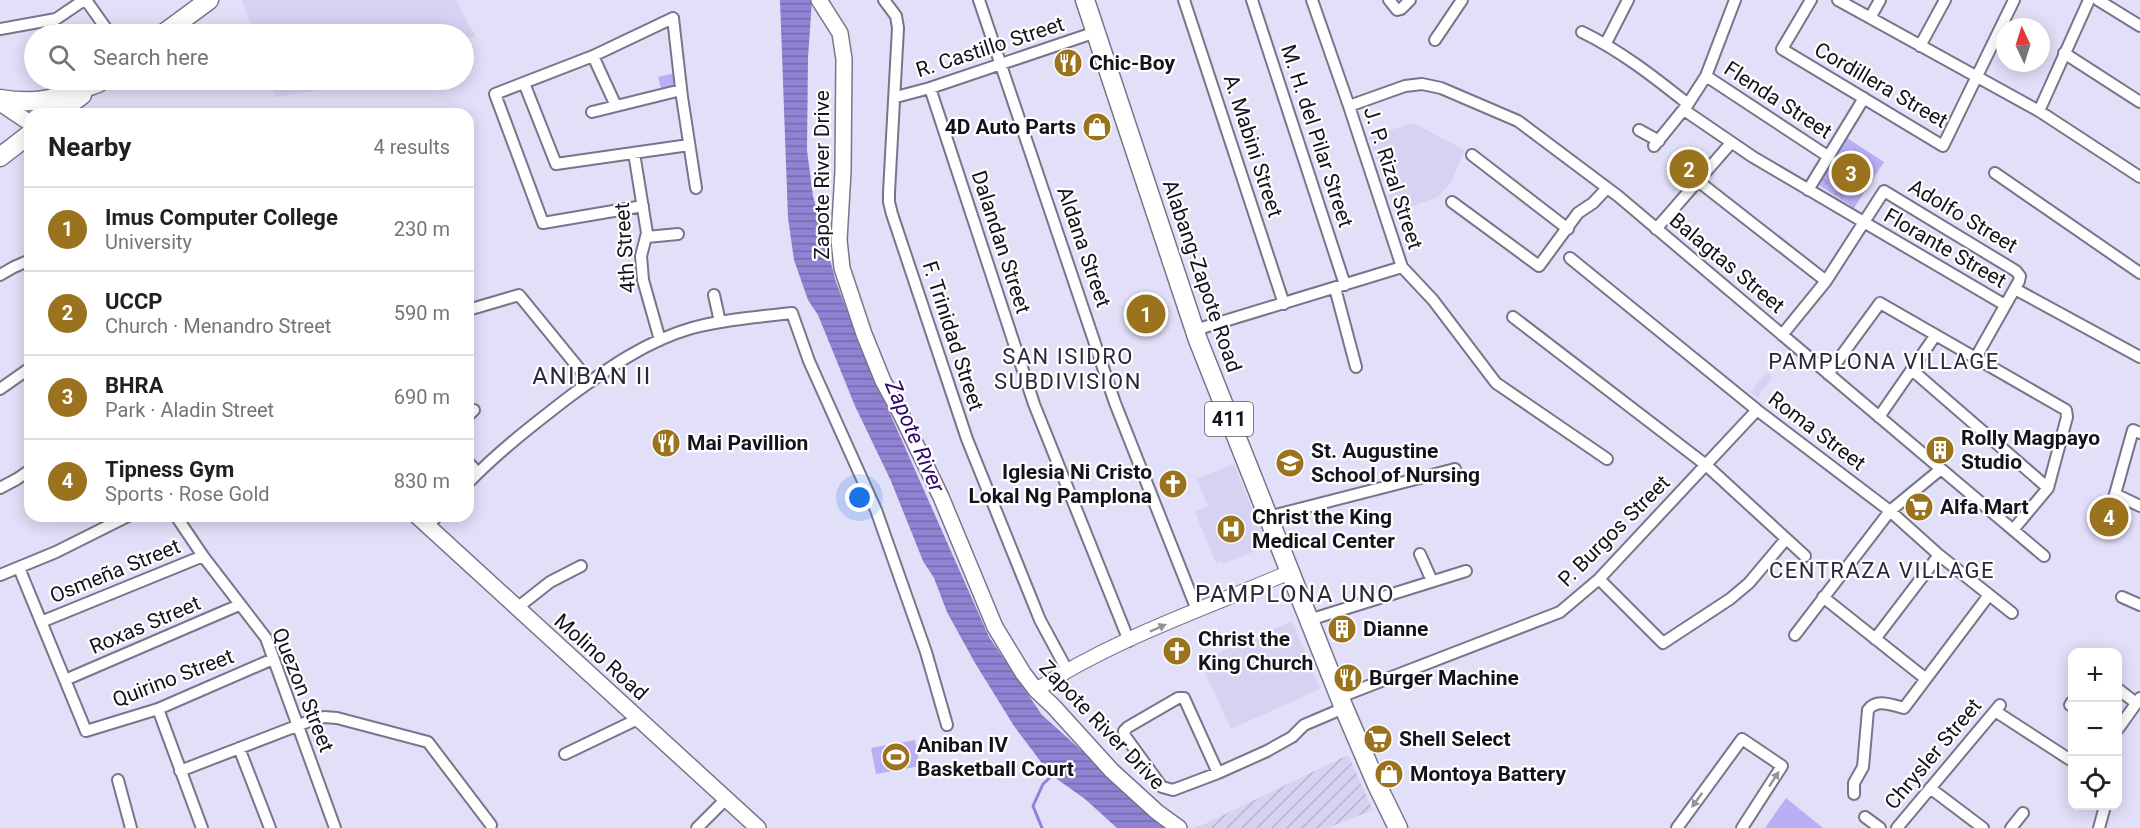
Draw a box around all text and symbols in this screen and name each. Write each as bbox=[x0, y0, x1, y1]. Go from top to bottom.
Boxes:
street label: R. Castillo Street bbox=[913, 12, 1067, 82]
north arrow bbox=[1996, 18, 2050, 72]
search box bbox=[24, 24, 474, 90]
street label: Cordillera Street bbox=[1810, 37, 1952, 133]
icon: search bbox=[45, 41, 78, 74]
street label: M. H. del Pilar Street bbox=[1276, 42, 1358, 231]
text: Search here bbox=[93, 45, 209, 70]
restaurant icon: Chic-Boy bbox=[1052, 47, 1084, 79]
place label: Chic-Boy bbox=[1089, 51, 1175, 75]
street label: Flenda Street bbox=[1720, 56, 1836, 144]
street label: A. Mabini Street bbox=[1219, 72, 1287, 220]
street label: Zapote River Drive bbox=[810, 90, 834, 260]
street label: J. P. Rizal Street bbox=[1359, 104, 1427, 252]
shop icon: 4D Auto Parts bbox=[1081, 111, 1113, 143]
place label: 4D Auto Parts bbox=[945, 115, 1076, 139]
text: Nearby bbox=[48, 132, 131, 162]
text: 4 results bbox=[374, 135, 450, 159]
pin: 2 bbox=[1670, 146, 1708, 192]
pin: 3 bbox=[1832, 150, 1870, 195]
street label: Dalandan Street bbox=[967, 168, 1035, 317]
street label: Adolfo Street bbox=[1904, 174, 2022, 258]
street label: Alabang-Zapote Road bbox=[1158, 177, 1246, 375]
street label: Aldana Street bbox=[1052, 184, 1116, 310]
street label: 4th Street bbox=[610, 202, 640, 294]
street label: Florante Street bbox=[1880, 203, 2010, 293]
text: Imus Computer College bbox=[105, 205, 338, 230]
street label: Balagtas Street bbox=[1665, 208, 1789, 318]
text: 1 bbox=[62, 217, 73, 241]
text: 230 m bbox=[394, 217, 450, 241]
text: University bbox=[105, 230, 192, 254]
street label: F. Trinidad Street bbox=[917, 258, 989, 414]
text: UCCP bbox=[105, 289, 162, 314]
pin: 1 bbox=[1126, 292, 1166, 336]
text: 2 bbox=[62, 301, 73, 325]
text: 590 m bbox=[394, 301, 450, 325]
text: Church · Menandro Street bbox=[105, 314, 331, 338]
district label: SAN ISIDRO SUBDIVISION bbox=[994, 344, 1142, 394]
district label: PAMPLONA VILLAGE bbox=[1768, 349, 2000, 374]
district label: ANIBAN II bbox=[532, 362, 652, 390]
text: BHRA bbox=[105, 373, 163, 398]
water label: Zapote River bbox=[880, 375, 950, 497]
text: 3 bbox=[62, 385, 73, 409]
text: 690 m bbox=[394, 385, 450, 409]
street label: Roma Street bbox=[1764, 387, 1870, 475]
text: Park · Aladin Street bbox=[105, 398, 274, 422]
road number: 411 bbox=[1205, 402, 1253, 436]
place label: Rolly Magpayo Studio bbox=[1961, 426, 2100, 474]
restaurant icon: Mai Pavillion bbox=[650, 427, 682, 459]
place label: Mai Pavillion bbox=[687, 431, 808, 455]
building icon: Rolly Magpayo Studio bbox=[1924, 434, 1956, 466]
place label: St. Augustine School of Nursing bbox=[1311, 439, 1480, 487]
school or university icon: St. Augustine School of Nursing bbox=[1274, 447, 1306, 479]
text: Tipness Gym bbox=[105, 457, 234, 482]
place label: Iglesia Ni Cristo Lokal Ng Pamplona bbox=[968, 460, 1152, 508]
church icon: Iglesia Ni Cristo Lokal Ng Pamplona bbox=[1157, 468, 1189, 500]
text: 4 bbox=[62, 469, 73, 493]
text: 830 m bbox=[394, 469, 450, 493]
street label: P. Burgos Street bbox=[1553, 470, 1675, 592]
text: Sports · Rose Gold bbox=[105, 482, 270, 506]
your location bbox=[845, 483, 874, 512]
supermarket icon: Alfa Mart bbox=[1903, 491, 1935, 523]
pin: 4 bbox=[2090, 494, 2128, 540]
place label: Alfa Mart bbox=[1940, 495, 2029, 519]
place label: Christ the King Medical Center bbox=[1252, 505, 1395, 553]
hospital icon: Christ the King Medical Center bbox=[1215, 513, 1247, 545]
street label: Osmeña Street bbox=[46, 534, 184, 608]
district label: CENTRAZA VILLAGE bbox=[1769, 558, 1995, 583]
district label: PAMPLONA UNO bbox=[1195, 580, 1395, 608]
street label: Roxas Street bbox=[86, 591, 204, 659]
street label: Molino Road bbox=[549, 609, 653, 705]
building icon: Dianne bbox=[1326, 613, 1358, 645]
place label: Dianne bbox=[1363, 617, 1428, 641]
one-way arrow bbox=[1150, 623, 1167, 632]
street label: Quezon Street bbox=[267, 624, 339, 756]
place label: Christ the King Church bbox=[1198, 627, 1313, 675]
church icon: Christ the King Church bbox=[1161, 635, 1193, 667]
street label: Quirino Street bbox=[109, 644, 237, 712]
map controls bbox=[2068, 648, 2122, 810]
button: + bbox=[2068, 648, 2122, 702]
street label: Zapote River Drive bbox=[1034, 656, 1170, 794]
restaurant icon: Burger Machine bbox=[1332, 662, 1364, 694]
place label: Burger Machine bbox=[1369, 666, 1519, 690]
street label: Chrysler Street bbox=[1880, 694, 1986, 814]
button: − bbox=[2068, 702, 2122, 756]
supermarket icon: Shell Select bbox=[1362, 723, 1394, 755]
place label: Shell Select bbox=[1399, 727, 1511, 751]
place label: Aniban IV Basketball Court bbox=[917, 733, 1074, 781]
sports icon: Aniban IV Basketball Court bbox=[880, 741, 912, 773]
button: locate bbox=[2068, 756, 2122, 810]
shop icon: Montoya Battery bbox=[1373, 758, 1405, 790]
place label: Montoya Battery bbox=[1410, 762, 1566, 786]
one-way arrow bbox=[1768, 771, 1779, 787]
one-way arrow bbox=[1691, 792, 1703, 808]

